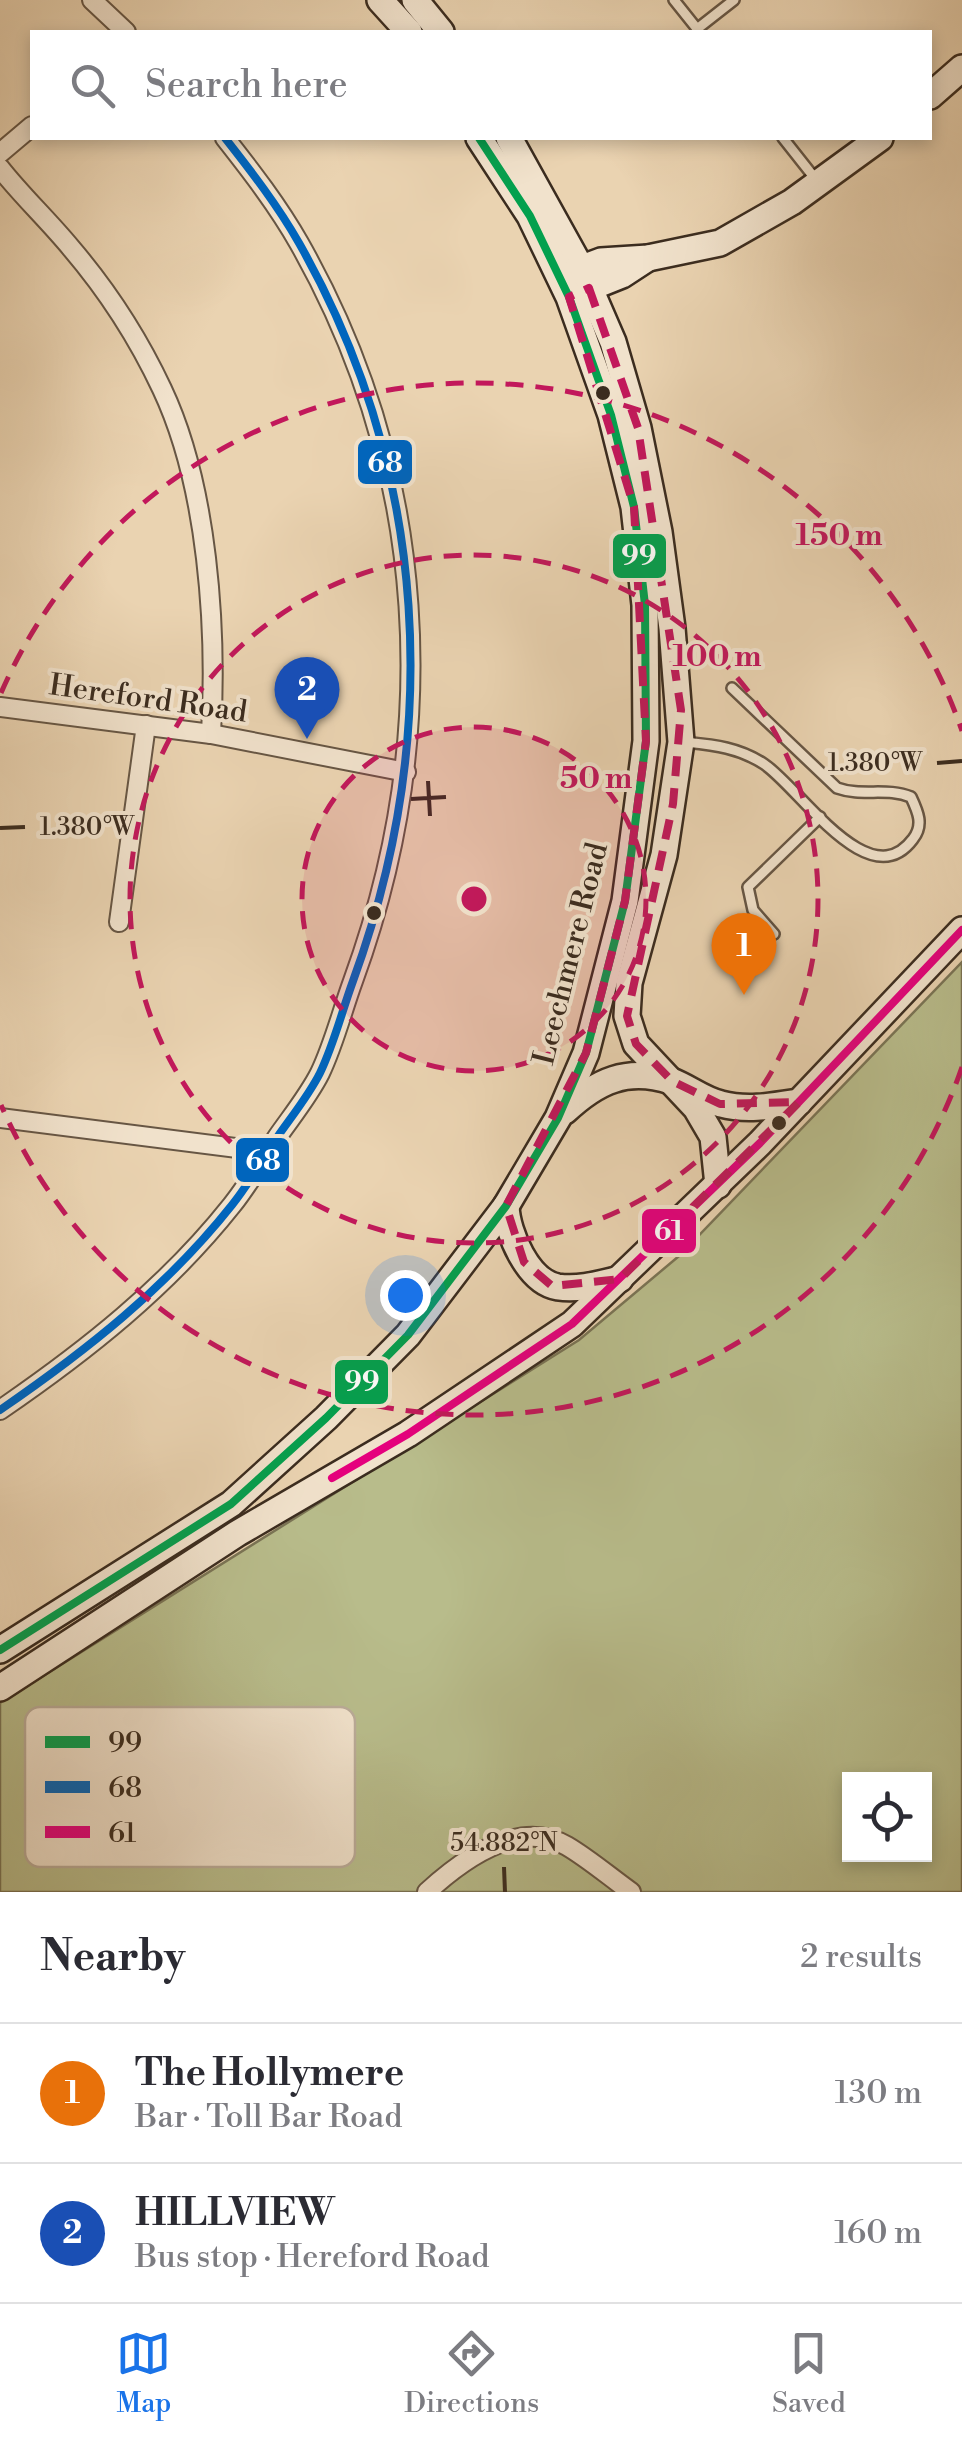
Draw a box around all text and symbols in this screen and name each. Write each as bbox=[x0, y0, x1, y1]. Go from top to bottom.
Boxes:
search box bbox=[30, 30, 932, 140]
icon: search bbox=[65, 58, 120, 113]
text: Search here bbox=[145, 62, 348, 109]
unlabelled marker bbox=[593, 383, 613, 403]
line badge: 68 bbox=[356, 438, 414, 486]
text: 68 bbox=[367, 446, 403, 481]
text: 150 m bbox=[796, 517, 882, 555]
line badge: 99 bbox=[611, 532, 668, 580]
text: 99 bbox=[621, 539, 657, 574]
text: 100 m bbox=[672, 638, 762, 676]
pin: 2 bbox=[274, 656, 340, 739]
street label: Hereford Road bbox=[46, 666, 250, 732]
text: 1.380°W bbox=[828, 748, 923, 779]
text: 50 m bbox=[560, 760, 632, 798]
text: 1.380°W bbox=[40, 812, 135, 843]
street label: Leechmere Road bbox=[525, 839, 617, 1069]
centre of rings bbox=[456, 881, 492, 917]
unlabelled marker bbox=[364, 903, 384, 923]
pin: 1 bbox=[712, 912, 776, 995]
unlabelled marker bbox=[769, 1113, 789, 1133]
line badge: 68 bbox=[234, 1136, 291, 1184]
text: 68 bbox=[245, 1144, 281, 1179]
line badge: 61 bbox=[640, 1207, 698, 1255]
text: 61 bbox=[654, 1214, 685, 1249]
your location bbox=[380, 1270, 431, 1321]
line badge: 99 bbox=[333, 1358, 390, 1406]
text: 99 bbox=[344, 1365, 380, 1400]
legend bbox=[25, 1707, 355, 1867]
text: 99 bbox=[108, 1726, 142, 1761]
text: 68 bbox=[108, 1771, 142, 1806]
map controls bbox=[842, 1772, 932, 1862]
button: locate bbox=[842, 1772, 932, 1862]
text: 61 bbox=[108, 1816, 136, 1851]
text: 54.882°N bbox=[450, 1828, 558, 1859]
text: Nearby bbox=[40, 1931, 185, 1984]
text: 2 results bbox=[800, 1937, 922, 1977]
text: The Hollymere bbox=[135, 2050, 404, 2097]
text: 1 bbox=[65, 2073, 80, 2113]
text: 130 m bbox=[835, 2073, 922, 2113]
text: Bar · Toll Bar Road bbox=[135, 2097, 402, 2137]
text: HILLVIEW bbox=[135, 2190, 335, 2237]
text: 2 bbox=[62, 2213, 83, 2253]
text: 160 m bbox=[834, 2213, 922, 2253]
text: Bus stop · Hereford Road bbox=[135, 2237, 490, 2277]
tab: Map bbox=[116, 2326, 171, 2421]
tab: Directions bbox=[404, 2326, 539, 2421]
tab: Saved bbox=[772, 2326, 846, 2421]

